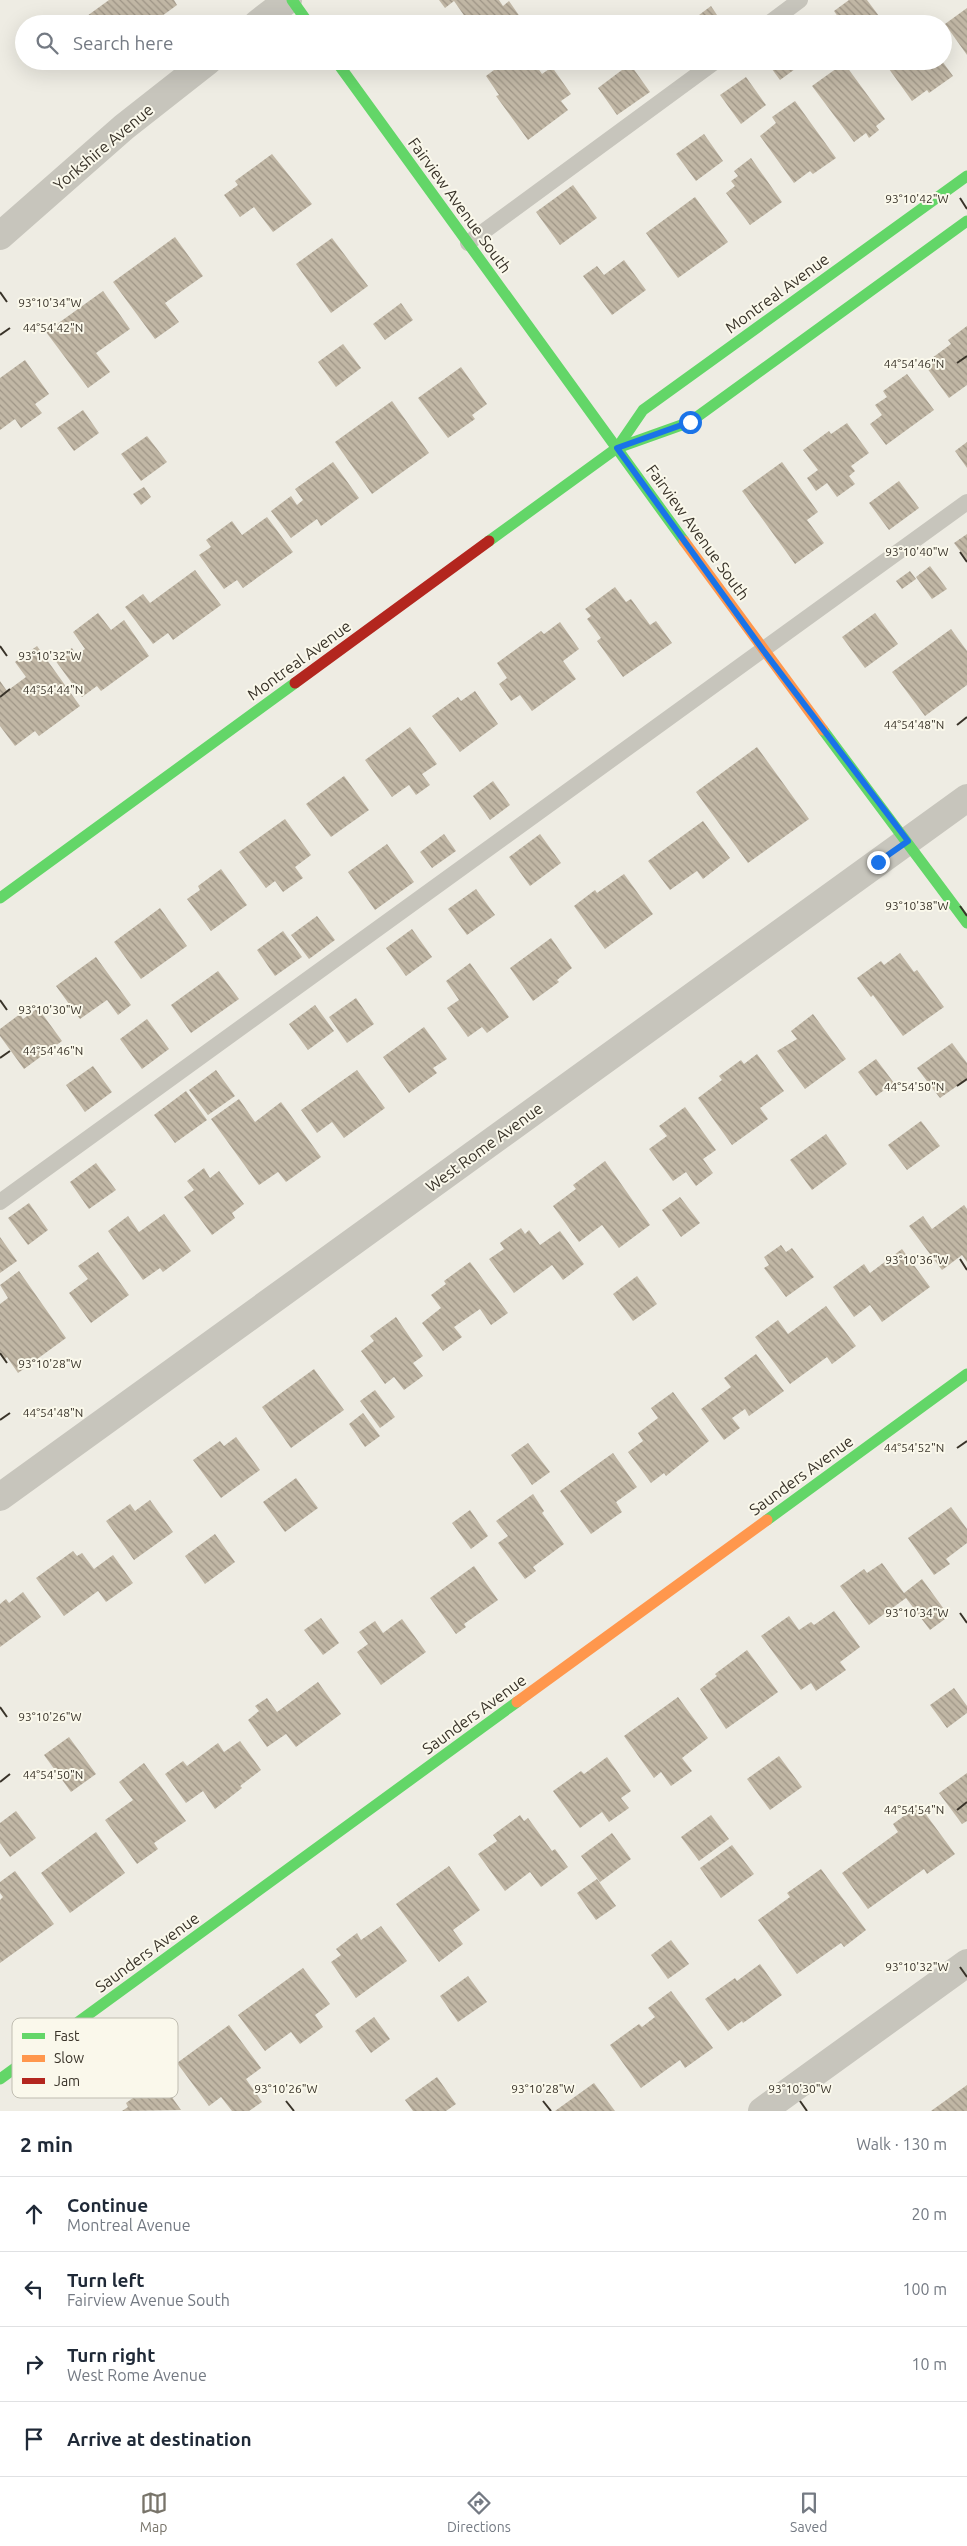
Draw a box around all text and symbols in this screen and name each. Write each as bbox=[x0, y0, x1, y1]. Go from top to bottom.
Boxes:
search box bbox=[15, 15, 952, 70]
icon: search bbox=[33, 29, 61, 57]
text: Search here bbox=[73, 32, 173, 54]
street label: Yorkshire Avenue bbox=[50, 100, 156, 194]
street label: Fairview Avenue South bbox=[405, 134, 515, 276]
text: 93°10'42"W bbox=[885, 192, 949, 205]
street label: Montreal Avenue bbox=[722, 249, 832, 337]
text: 93°10'34"W bbox=[18, 296, 82, 309]
text: 44°54'42"N bbox=[23, 321, 83, 334]
text: 44°54'46"N bbox=[884, 357, 944, 370]
route start bbox=[679, 411, 702, 434]
street label: Fairview Avenue South bbox=[643, 461, 753, 603]
text: 93°10'40"W bbox=[885, 545, 949, 558]
street label: Montreal Avenue bbox=[244, 616, 354, 704]
text: 93°10'32"W bbox=[18, 649, 82, 662]
text: 44°54'44"N bbox=[23, 683, 83, 696]
text: 44°54'48"N bbox=[884, 718, 944, 731]
route end bbox=[867, 851, 890, 874]
text: 93°10'38"W bbox=[885, 899, 949, 912]
text: 93°10'30"W bbox=[18, 1003, 82, 1016]
text: 44°54'46"N bbox=[23, 1044, 83, 1057]
text: 44°54'50"N bbox=[884, 1080, 944, 1093]
street label: West Rome Avenue bbox=[422, 1099, 546, 1195]
text: 93°10'36"W bbox=[885, 1253, 949, 1266]
text: 93°10'28"W bbox=[18, 1357, 82, 1370]
text: 44°54'48"N bbox=[23, 1406, 83, 1419]
street label: Saunders Avenue bbox=[746, 1431, 856, 1519]
text: 44°54'52"N bbox=[884, 1441, 944, 1454]
text: 93°10'34"W bbox=[885, 1606, 949, 1619]
street label: Saunders Avenue bbox=[419, 1670, 529, 1758]
text: 93°10'26"W bbox=[18, 1710, 82, 1723]
text: 44°54'50"N bbox=[23, 1768, 83, 1781]
text: 44°54'54"N bbox=[884, 1803, 944, 1816]
street label: Saunders Avenue bbox=[92, 1908, 202, 1996]
text: 93°10'32"W bbox=[885, 1960, 949, 1973]
legend bbox=[12, 2018, 178, 2098]
text: Fast bbox=[54, 2028, 80, 2044]
text: Slow bbox=[54, 2050, 84, 2066]
text: Jam bbox=[54, 2073, 80, 2089]
text: 93°10'26"W bbox=[254, 2082, 318, 2095]
text: 93°10'28"W bbox=[511, 2082, 575, 2095]
text: 93°10'30"W bbox=[768, 2082, 832, 2095]
text: 2 min bbox=[20, 2132, 73, 2156]
text: Walk · 130 m bbox=[856, 2135, 947, 2153]
text: Continue bbox=[67, 2194, 148, 2216]
icon: ahead bbox=[20, 2200, 48, 2228]
text: 20 m bbox=[911, 2205, 947, 2223]
text: Montreal Avenue bbox=[67, 2216, 191, 2234]
text: Turn left bbox=[67, 2269, 145, 2291]
icon: left bbox=[20, 2275, 48, 2303]
text: 100 m bbox=[902, 2280, 947, 2298]
text: Fairview Avenue South bbox=[67, 2291, 230, 2309]
text: Turn right bbox=[67, 2344, 155, 2366]
icon: right bbox=[20, 2350, 48, 2378]
text: 10 m bbox=[911, 2355, 947, 2373]
text: West Rome Avenue bbox=[67, 2366, 207, 2384]
icon: arrive bbox=[20, 2425, 48, 2453]
text: Arrive at destination bbox=[67, 2428, 252, 2450]
tab: Map bbox=[140, 2489, 168, 2535]
tab: Directions bbox=[447, 2489, 511, 2535]
tab: Saved bbox=[790, 2489, 827, 2535]

